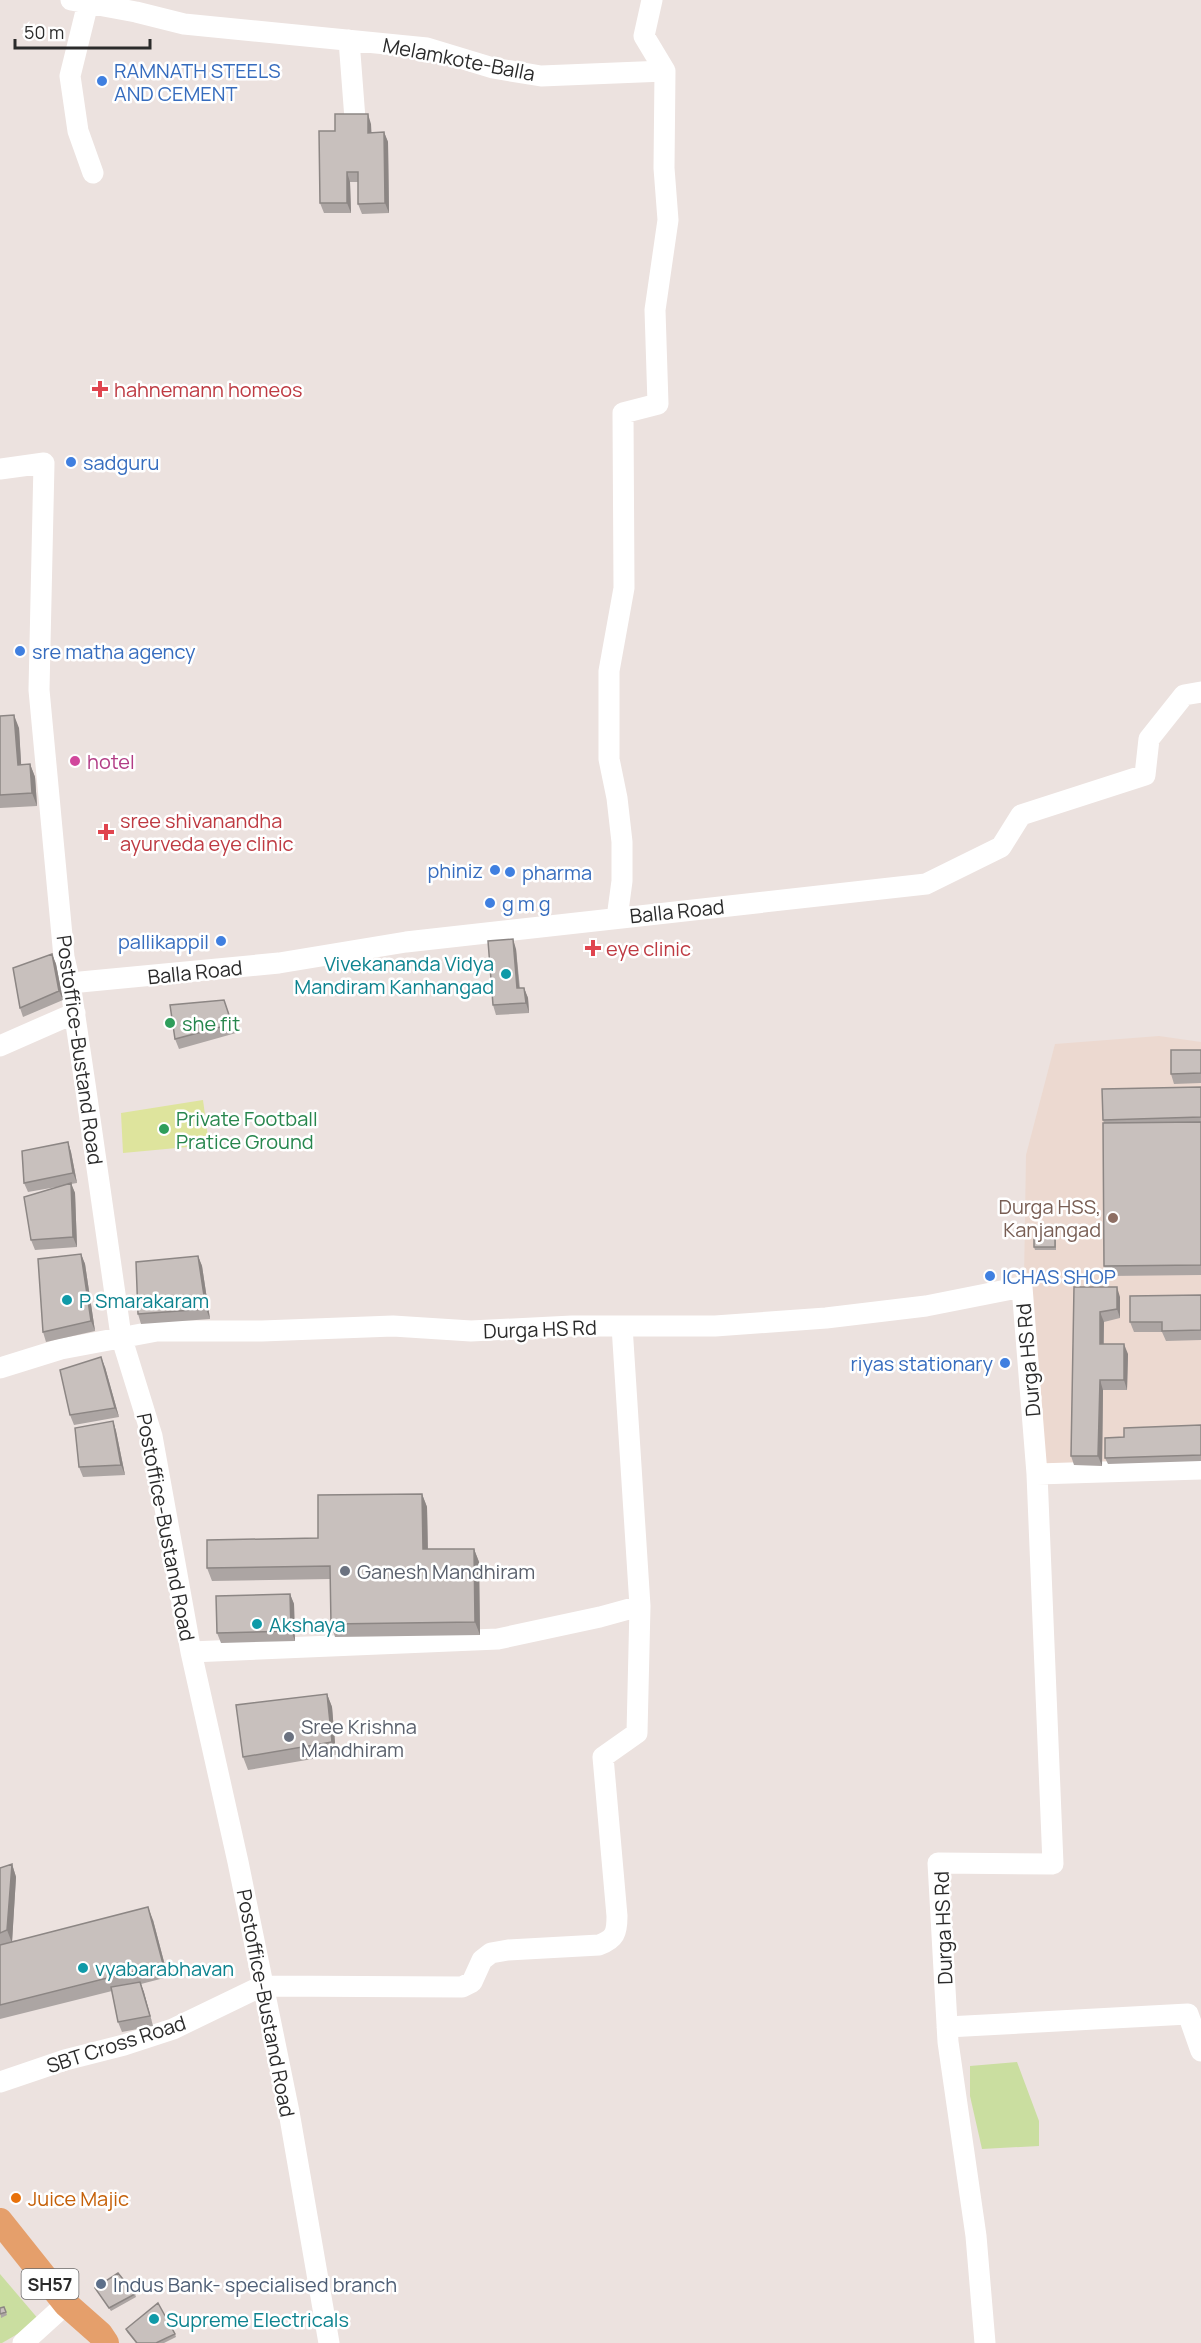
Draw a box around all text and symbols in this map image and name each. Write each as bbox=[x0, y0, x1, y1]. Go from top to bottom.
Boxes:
scale bar bbox=[15, 12, 150, 50]
text: 50 m bbox=[24, 20, 64, 44]
street label: Melamkote-Balla bbox=[381, 31, 537, 87]
place label: RAMNATH STEELS AND CEMENT bbox=[114, 57, 280, 107]
marker: RAMNATH STEELS AND CEMENT bbox=[95, 74, 109, 88]
place label: hahnemann homeos bbox=[114, 376, 302, 403]
marker: hahnemann homeos bbox=[91, 380, 109, 398]
place label: sadguru bbox=[83, 449, 159, 476]
marker: sadguru bbox=[64, 455, 78, 469]
place label: sre matha agency bbox=[32, 638, 196, 665]
marker: sre matha agency bbox=[13, 644, 27, 658]
place label: hotel bbox=[87, 748, 135, 775]
marker: hotel bbox=[68, 754, 82, 768]
place label: sree shivanandha ayurveda eye clinic bbox=[120, 807, 294, 857]
marker: sree shivanandha ayurveda eye clinic bbox=[97, 823, 115, 841]
place label: phiniz bbox=[427, 857, 483, 884]
place label: pharma bbox=[522, 859, 592, 886]
marker: phiniz bbox=[488, 863, 502, 877]
marker: pharma bbox=[503, 865, 517, 879]
place label: g m g bbox=[502, 890, 551, 917]
street label: Balla Road bbox=[628, 893, 726, 929]
marker: g m g bbox=[483, 896, 497, 910]
place label: pallikappil bbox=[118, 928, 209, 955]
street label: Postoffice-Bustand Road bbox=[51, 933, 109, 1167]
marker: pallikappil bbox=[214, 934, 228, 948]
place label: eye clinic bbox=[606, 935, 691, 962]
marker: eye clinic bbox=[584, 939, 602, 957]
place label: Vivekananda Vidya Mandiram Kanhangad bbox=[294, 950, 494, 1000]
street label: Balla Road bbox=[146, 954, 244, 990]
marker: Vivekananda Vidya Mandiram Kanhangad bbox=[499, 967, 513, 981]
place label: she fit bbox=[182, 1010, 240, 1037]
marker: she fit bbox=[163, 1016, 177, 1030]
place label: Private Football Pratice Ground bbox=[176, 1105, 318, 1155]
marker: Private Football Pratice Ground bbox=[157, 1122, 171, 1136]
place label: Durga HSS, Kanjangad bbox=[998, 1193, 1101, 1243]
marker: Durga HSS, Kanjangad bbox=[1106, 1211, 1120, 1225]
place label: ICHAS SHOP bbox=[1002, 1263, 1116, 1290]
marker: ICHAS SHOP bbox=[983, 1269, 997, 1283]
place label: P Smarakaram bbox=[79, 1287, 209, 1314]
marker: P Smarakaram bbox=[60, 1293, 74, 1307]
street label: Durga HS Rd bbox=[1010, 1302, 1046, 1418]
street label: Durga HS Rd bbox=[483, 1314, 597, 1344]
place label: riyas stationary bbox=[851, 1350, 993, 1377]
marker: riyas stationary bbox=[998, 1356, 1012, 1370]
street label: Postoffice-Bustand Road bbox=[131, 1411, 201, 1643]
place label: Ganesh Mandhiram bbox=[357, 1558, 535, 1585]
marker: Ganesh Mandhiram bbox=[338, 1564, 352, 1578]
place label: Akshaya bbox=[269, 1611, 346, 1638]
marker: Akshaya bbox=[250, 1617, 264, 1631]
place label: Sree Krishna Mandhiram bbox=[301, 1713, 417, 1763]
marker: Sree Krishna Mandhiram bbox=[282, 1730, 296, 1744]
street label: Durga HS Rd bbox=[928, 1871, 958, 1985]
street label: Postoffice-Bustand Road bbox=[231, 1887, 301, 2119]
place label: vyabarabhavan bbox=[95, 1955, 234, 1982]
marker: vyabarabhavan bbox=[76, 1961, 90, 1975]
street label: SBT Cross Road bbox=[43, 2009, 189, 2079]
place label: Juice Majic bbox=[28, 2185, 129, 2212]
marker: Juice Majic bbox=[9, 2191, 23, 2205]
road number: SH57 bbox=[22, 2269, 78, 2299]
place label: Indus Bank- specialised branch bbox=[113, 2271, 397, 2298]
marker: Indus Bank- specialised branch bbox=[94, 2277, 108, 2291]
place label: Supreme Electricals bbox=[166, 2306, 349, 2333]
marker: Supreme Electricals bbox=[147, 2312, 161, 2326]

